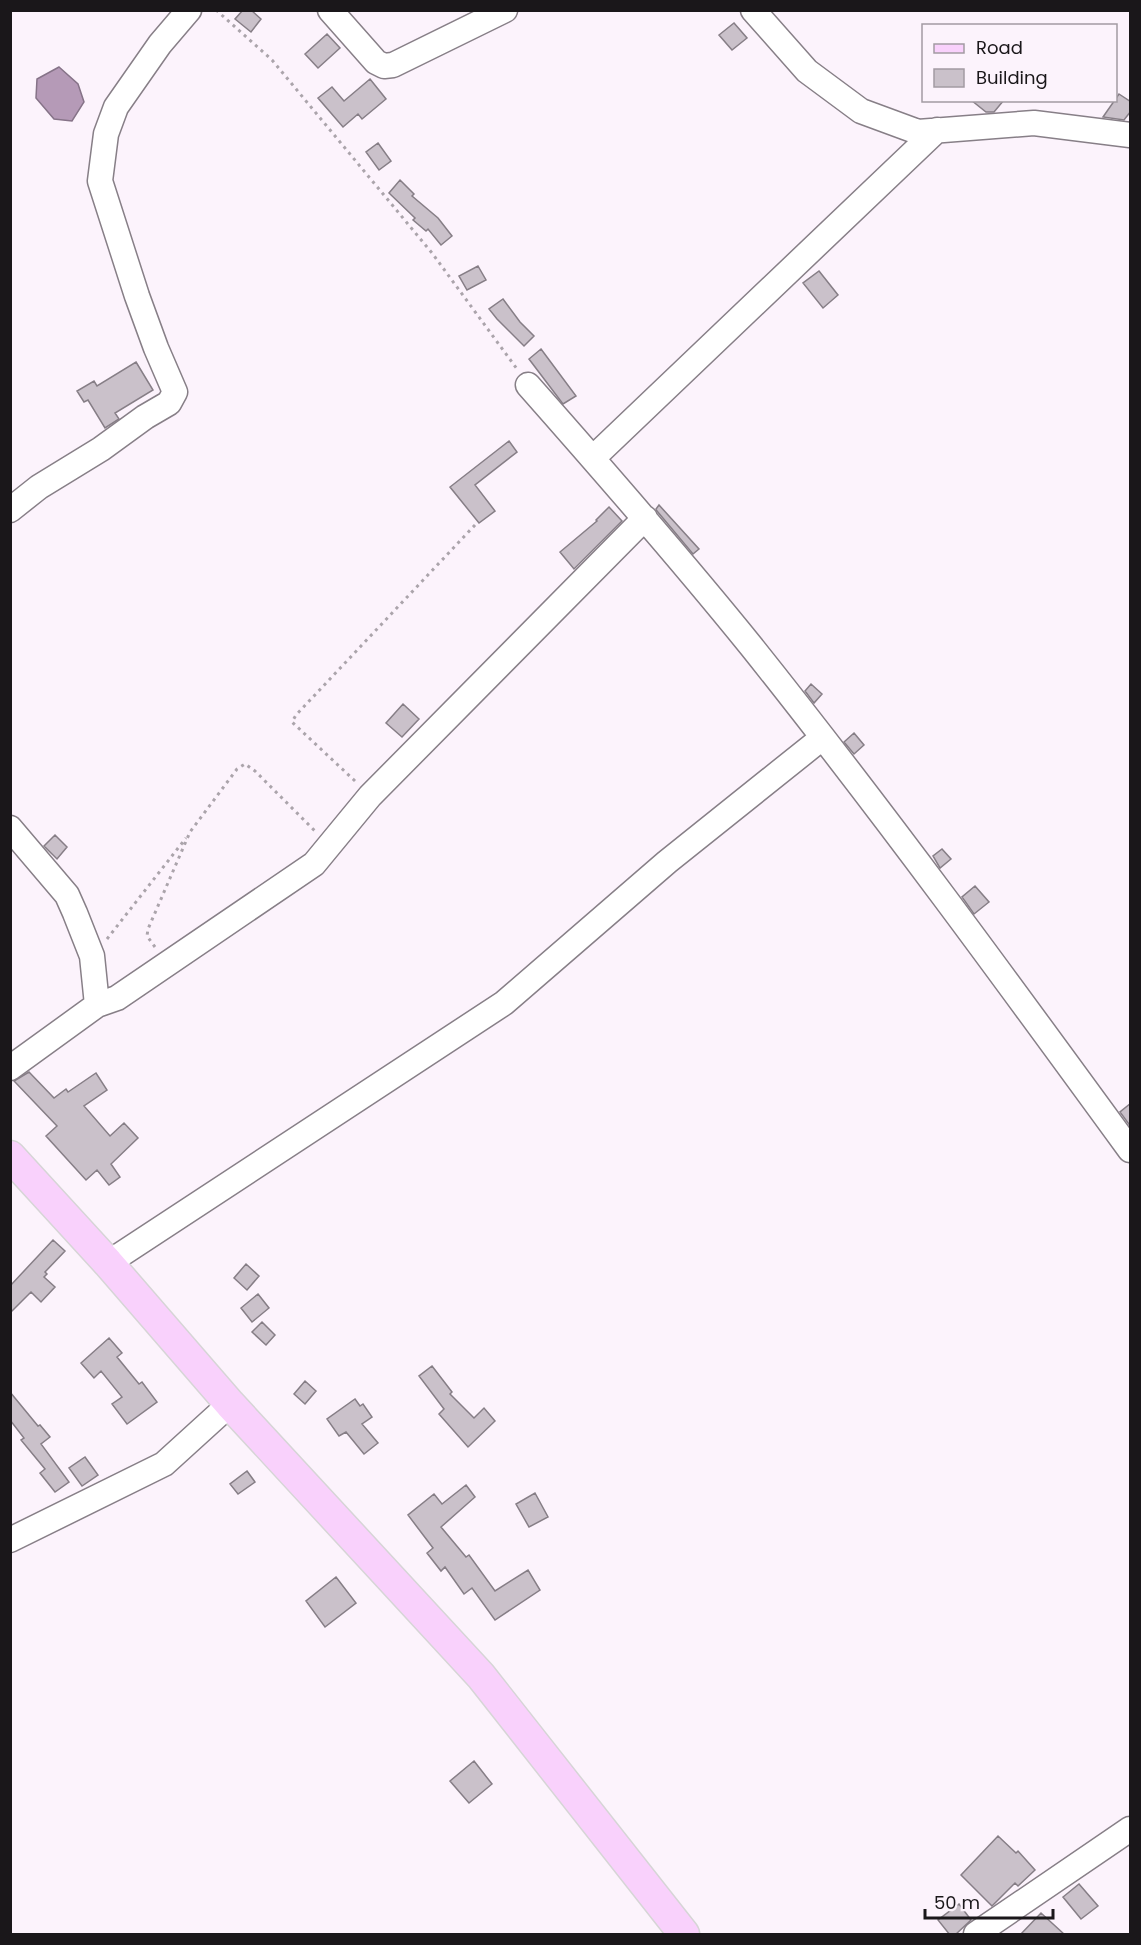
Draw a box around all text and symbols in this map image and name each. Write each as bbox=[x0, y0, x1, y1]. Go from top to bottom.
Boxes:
legend bbox=[922, 24, 1117, 102]
text: Road bbox=[976, 35, 1023, 60]
text: Building bbox=[976, 65, 1048, 90]
scale bar bbox=[925, 1882, 1052, 1920]
text: 50 m bbox=[934, 1890, 980, 1915]

